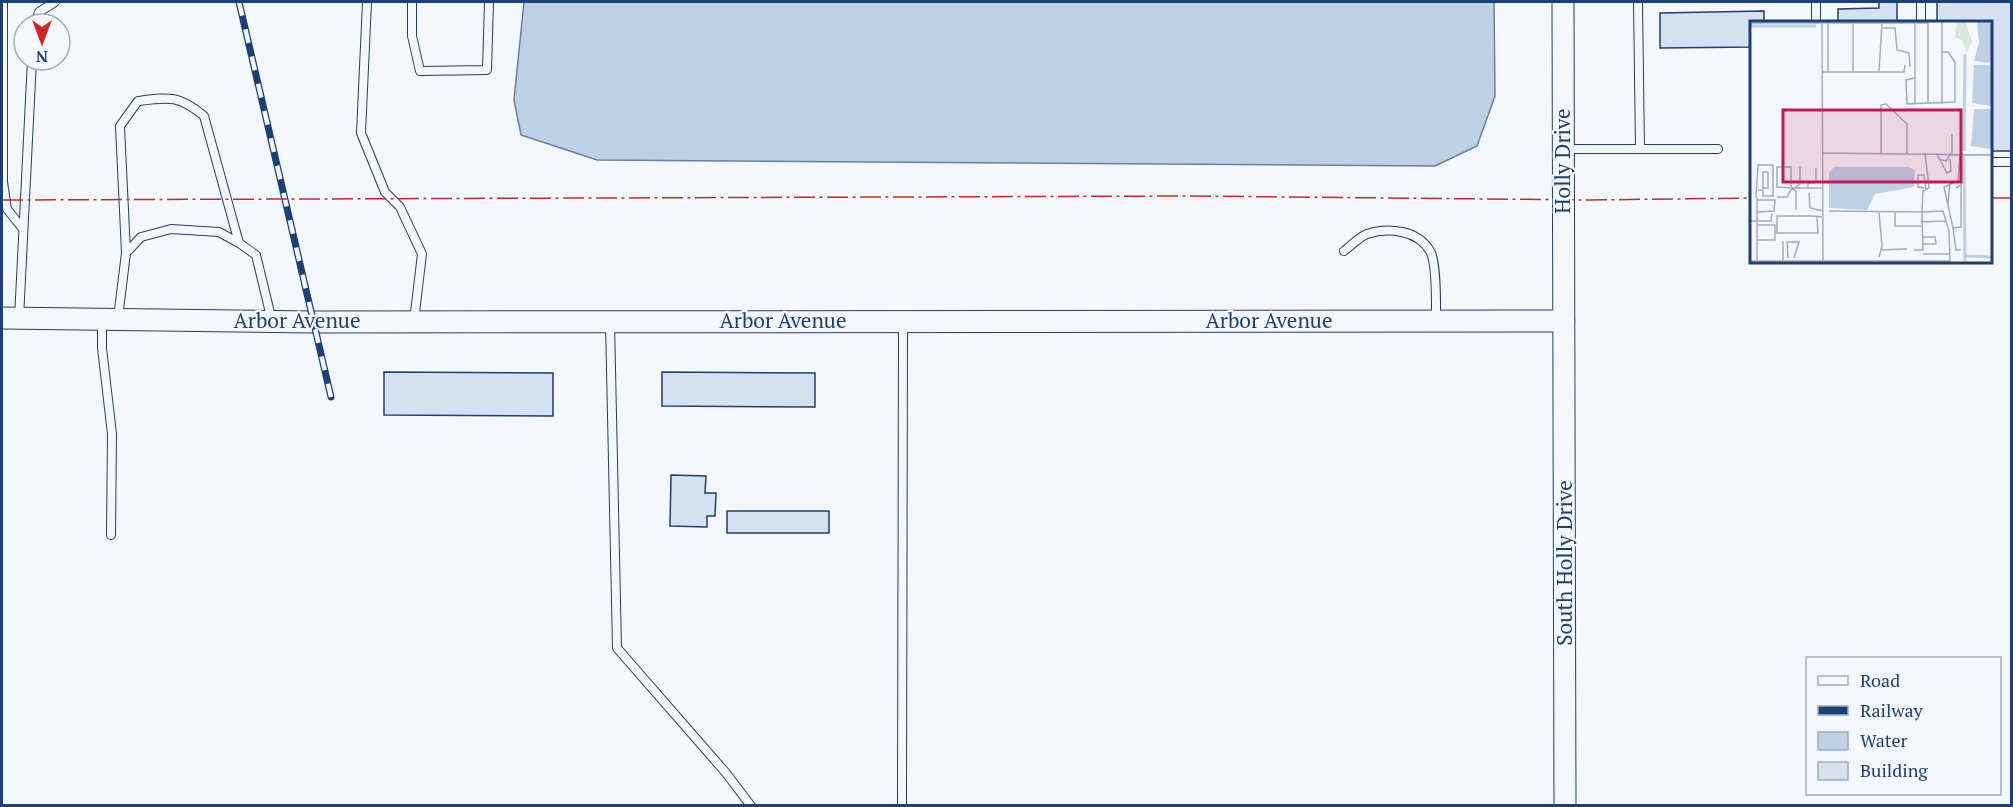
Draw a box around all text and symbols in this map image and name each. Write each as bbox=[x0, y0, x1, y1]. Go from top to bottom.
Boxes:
north arrow bbox=[12, 12, 72, 72]
inset map bbox=[1750, 21, 1992, 262]
text: N bbox=[36, 46, 48, 68]
street label: Holly Drive bbox=[1548, 108, 1576, 214]
street label: Arbor Avenue bbox=[234, 306, 361, 334]
street label: Arbor Avenue bbox=[720, 306, 847, 334]
street label: Arbor Avenue bbox=[1206, 306, 1333, 334]
street label: South Holly Drive bbox=[1550, 480, 1578, 646]
legend bbox=[1806, 657, 2001, 795]
text: Road bbox=[1860, 668, 1900, 692]
text: Railway bbox=[1860, 698, 1924, 722]
text: Water bbox=[1860, 728, 1907, 752]
text: Building bbox=[1860, 758, 1928, 782]

